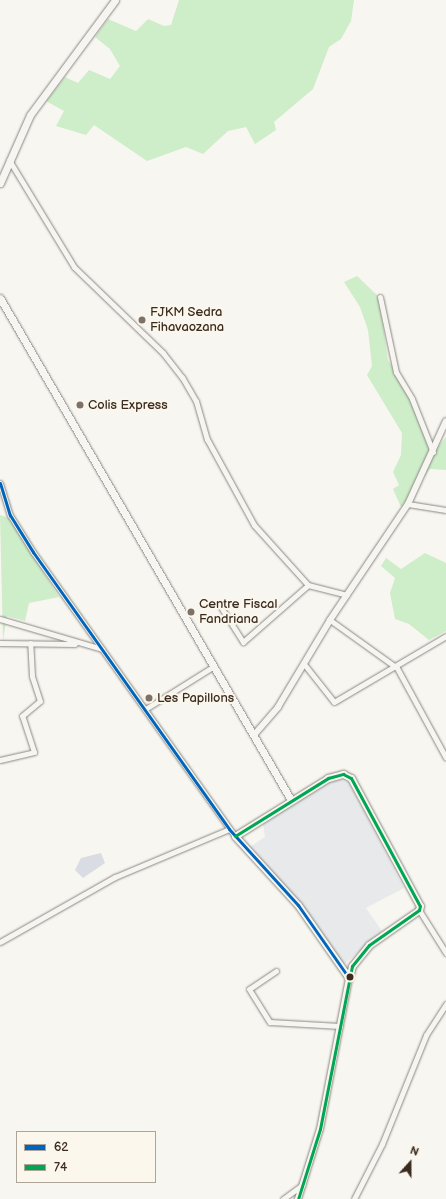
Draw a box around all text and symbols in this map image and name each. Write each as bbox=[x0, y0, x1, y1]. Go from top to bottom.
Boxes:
place label: FJKM Sedra Fihavaozana bbox=[150, 305, 224, 336]
marker: FJKM Sedra Fihavaozana bbox=[137, 315, 147, 325]
place label: Colis Express bbox=[88, 397, 168, 413]
marker: Colis Express bbox=[75, 400, 85, 410]
place label: Centre Fiscal Fandriana bbox=[199, 597, 277, 628]
marker: Centre Fiscal Fandriana bbox=[186, 607, 196, 617]
place label: Les Papillons bbox=[157, 690, 234, 706]
marker: Les Papillons bbox=[144, 693, 154, 703]
unlabelled marker bbox=[345, 972, 355, 982]
legend bbox=[16, 1131, 156, 1183]
text: 62 bbox=[54, 1140, 68, 1155]
north arrow bbox=[390, 1143, 430, 1183]
text: N bbox=[408, 1144, 421, 1159]
text: 74 bbox=[54, 1160, 67, 1175]

